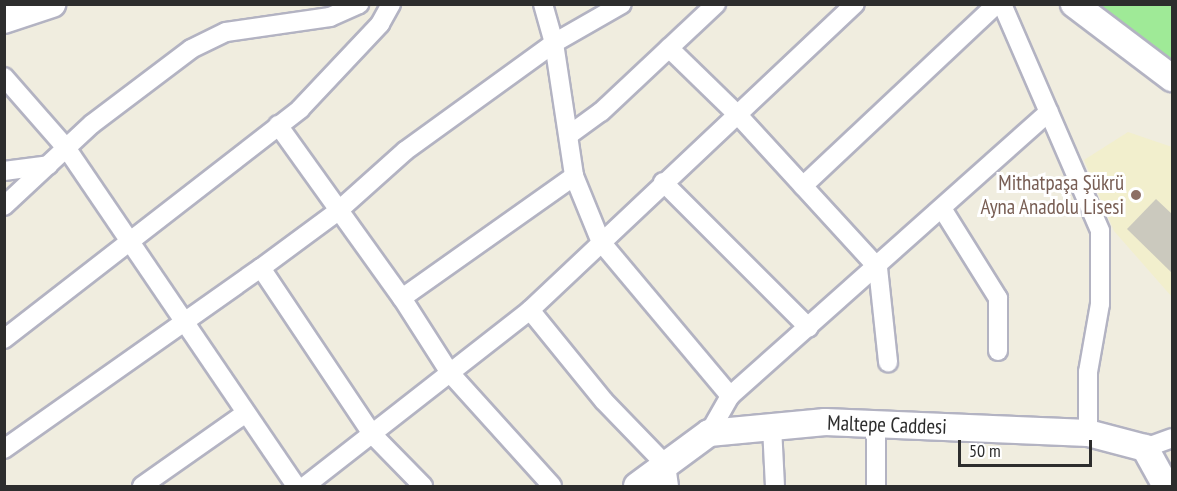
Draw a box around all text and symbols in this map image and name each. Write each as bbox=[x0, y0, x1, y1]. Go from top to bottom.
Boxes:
place label: Mithatpaşa Şükrü Ayna Anadolu Lisesi bbox=[980, 170, 1124, 220]
marker: Mithatpaşa Şükrü Ayna Anadolu Lisesi bbox=[1129, 188, 1143, 202]
street label: Maltepe Caddesi bbox=[827, 410, 947, 440]
scale bar bbox=[961, 428, 1094, 466]
text: 50 m bbox=[969, 439, 1001, 462]

